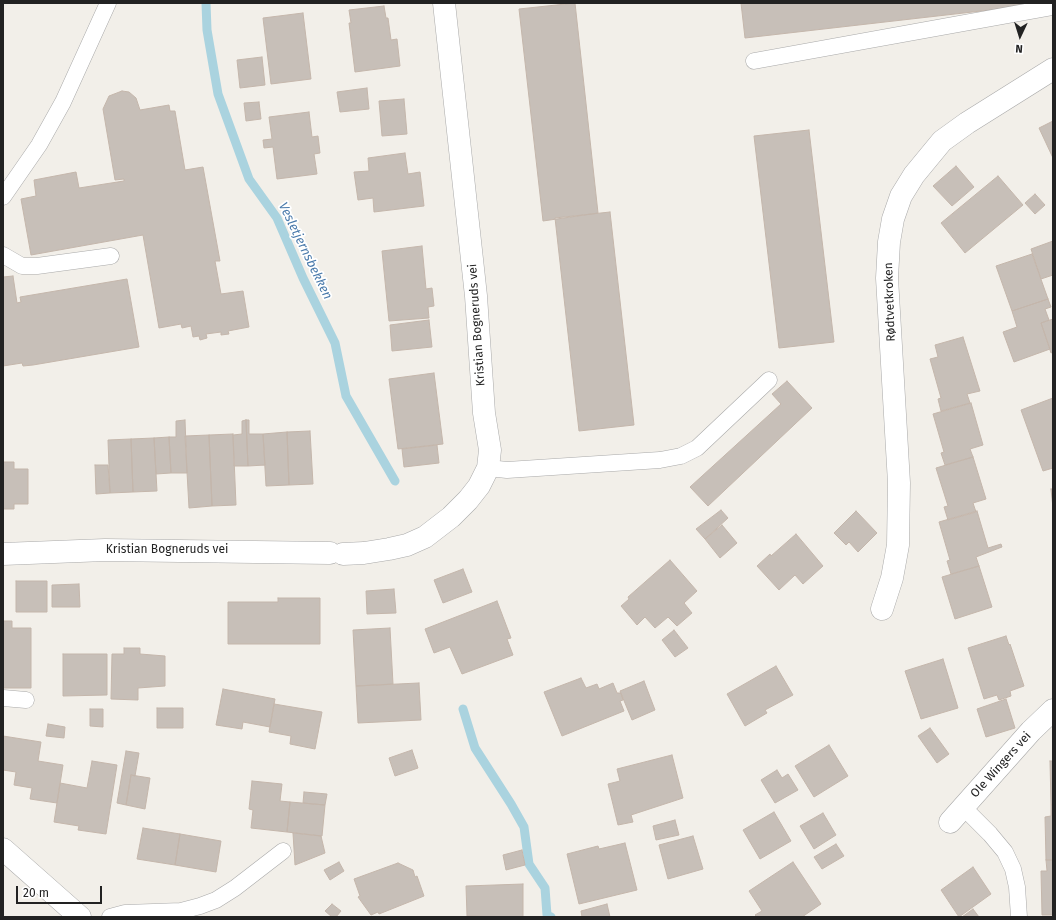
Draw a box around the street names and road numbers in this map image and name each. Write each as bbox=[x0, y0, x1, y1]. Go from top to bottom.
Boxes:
street label: Rødtvetkroken bbox=[881, 262, 899, 342]
street label: Kristian Bogneruds vei bbox=[466, 263, 488, 387]
street label: Kristian Bogneruds vei bbox=[106, 543, 228, 557]
street label: Ole Wingers vei bbox=[968, 729, 1034, 801]

